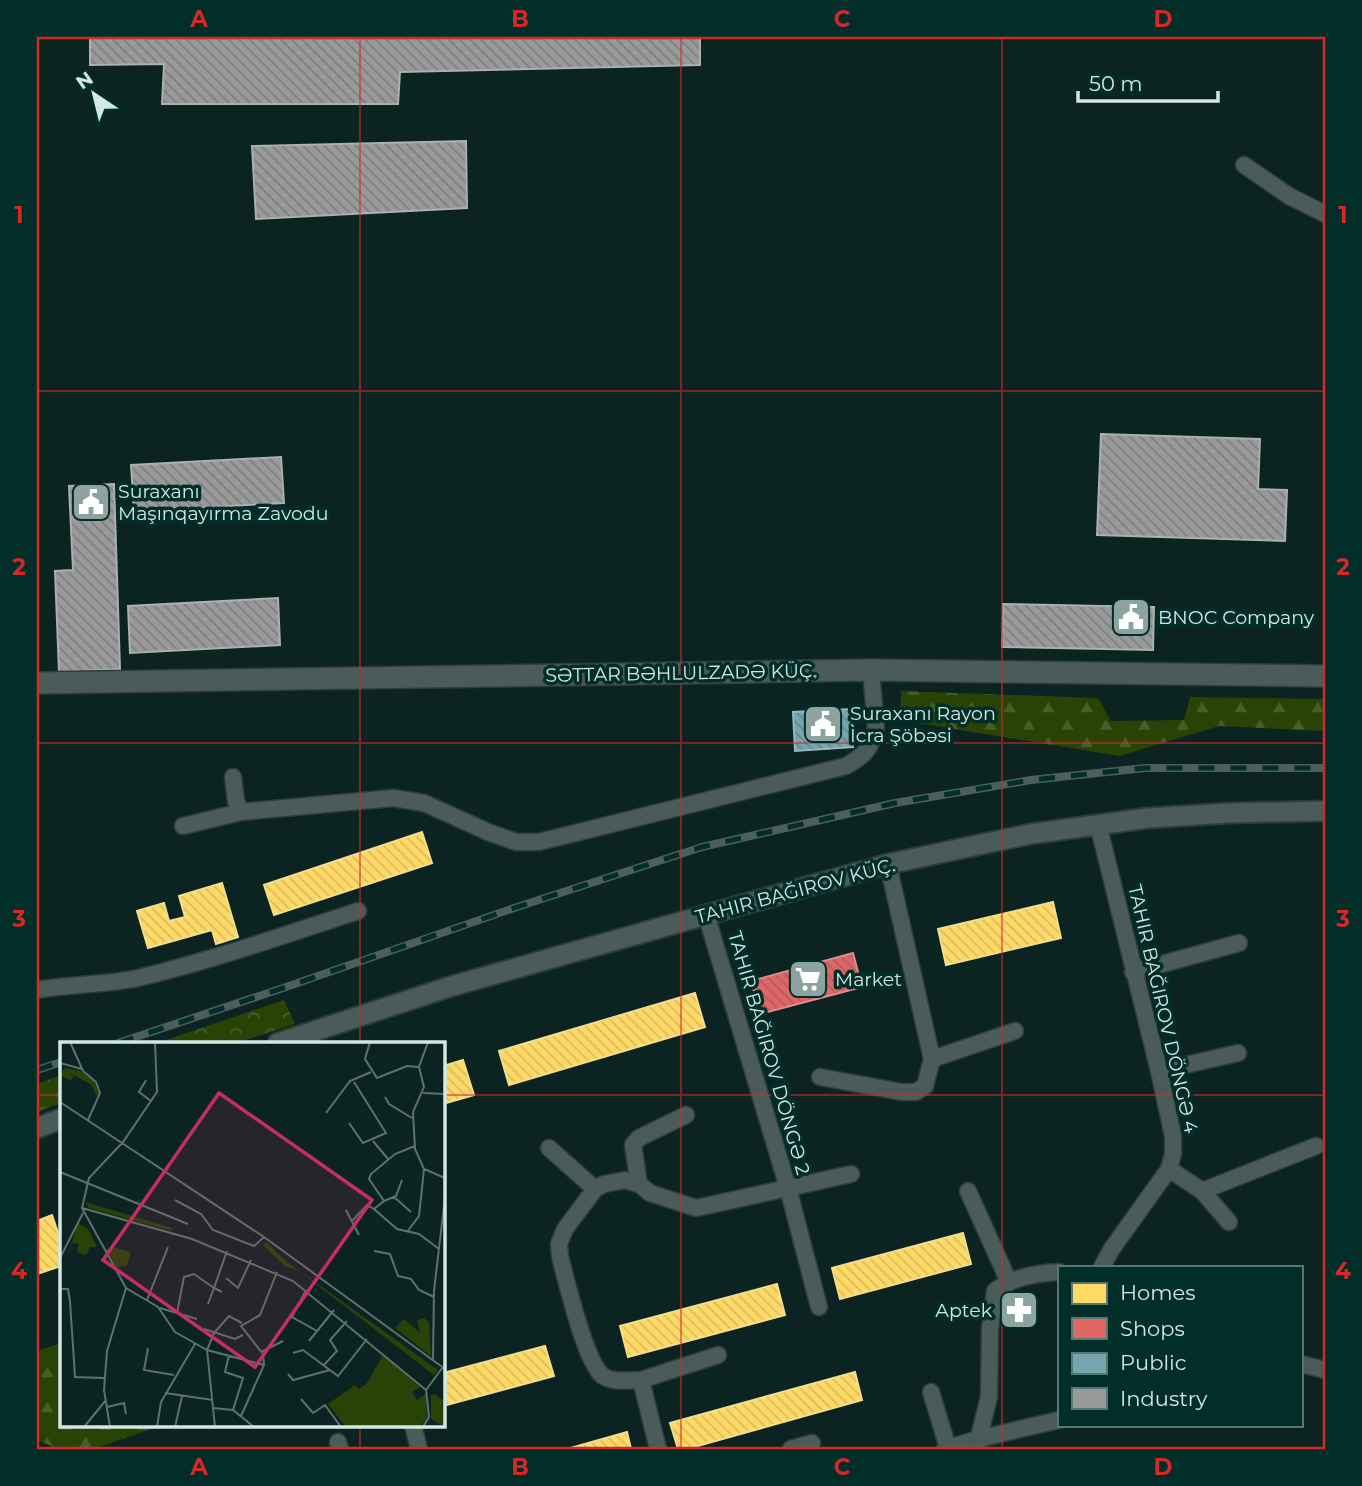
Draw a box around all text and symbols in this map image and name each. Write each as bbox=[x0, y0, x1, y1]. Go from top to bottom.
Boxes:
text: A bbox=[189, 5, 208, 33]
text: B bbox=[511, 5, 529, 33]
text: C bbox=[834, 5, 851, 33]
text: D bbox=[1154, 5, 1173, 33]
north arrow bbox=[60, 60, 130, 130]
scale bar bbox=[1078, 60, 1218, 104]
text: N bbox=[72, 67, 97, 94]
text: 50 m bbox=[1089, 71, 1143, 96]
text: 1 bbox=[14, 201, 24, 229]
text: 1 bbox=[1338, 201, 1348, 229]
place label: Suraxanı Maşınqayırma Zavodu bbox=[118, 480, 329, 525]
public building icon: Suraxanı Maşınqayırma Zavodu bbox=[70, 481, 112, 523]
text: 2 bbox=[12, 553, 26, 581]
text: 2 bbox=[1336, 553, 1350, 581]
public building icon: BNOC Company bbox=[1110, 596, 1152, 638]
place label: BNOC Company bbox=[1158, 606, 1315, 629]
street label: SƏTTAR BƏHLULZADƏ KÜÇ. bbox=[545, 659, 817, 687]
place label: Suraxanı Rayon İcra Şöbəsi bbox=[850, 702, 996, 747]
public building icon: Suraxanı Rayon İcra Şöbəsi bbox=[802, 703, 844, 745]
street label: TAHIR BAĞIROV KÜÇ. bbox=[693, 853, 897, 929]
street label: TAHIR BAĞIROV DÖNGƏ 4 bbox=[1123, 883, 1203, 1136]
text: 3 bbox=[11, 905, 26, 933]
text: 3 bbox=[1335, 905, 1350, 933]
street label: TAHIR BAĞIROV DÖNGƏ 2 bbox=[723, 928, 815, 1178]
supermarket icon: Market bbox=[787, 958, 829, 1000]
place label: Market bbox=[835, 968, 902, 991]
inset map bbox=[60, 1042, 444, 1426]
text: 4 bbox=[11, 1257, 27, 1285]
text: 4 bbox=[1335, 1257, 1351, 1285]
legend bbox=[1058, 1266, 1302, 1426]
text: Homes bbox=[1120, 1280, 1195, 1305]
pharmacy icon: Aptek bbox=[998, 1289, 1040, 1331]
place label: Aptek bbox=[935, 1299, 993, 1322]
text: Shops bbox=[1120, 1316, 1185, 1341]
text: Public bbox=[1120, 1350, 1187, 1375]
text: Industry bbox=[1120, 1386, 1208, 1411]
text: A bbox=[189, 1453, 208, 1481]
text: B bbox=[511, 1453, 529, 1481]
text: C bbox=[834, 1453, 851, 1481]
text: D bbox=[1154, 1453, 1173, 1481]

